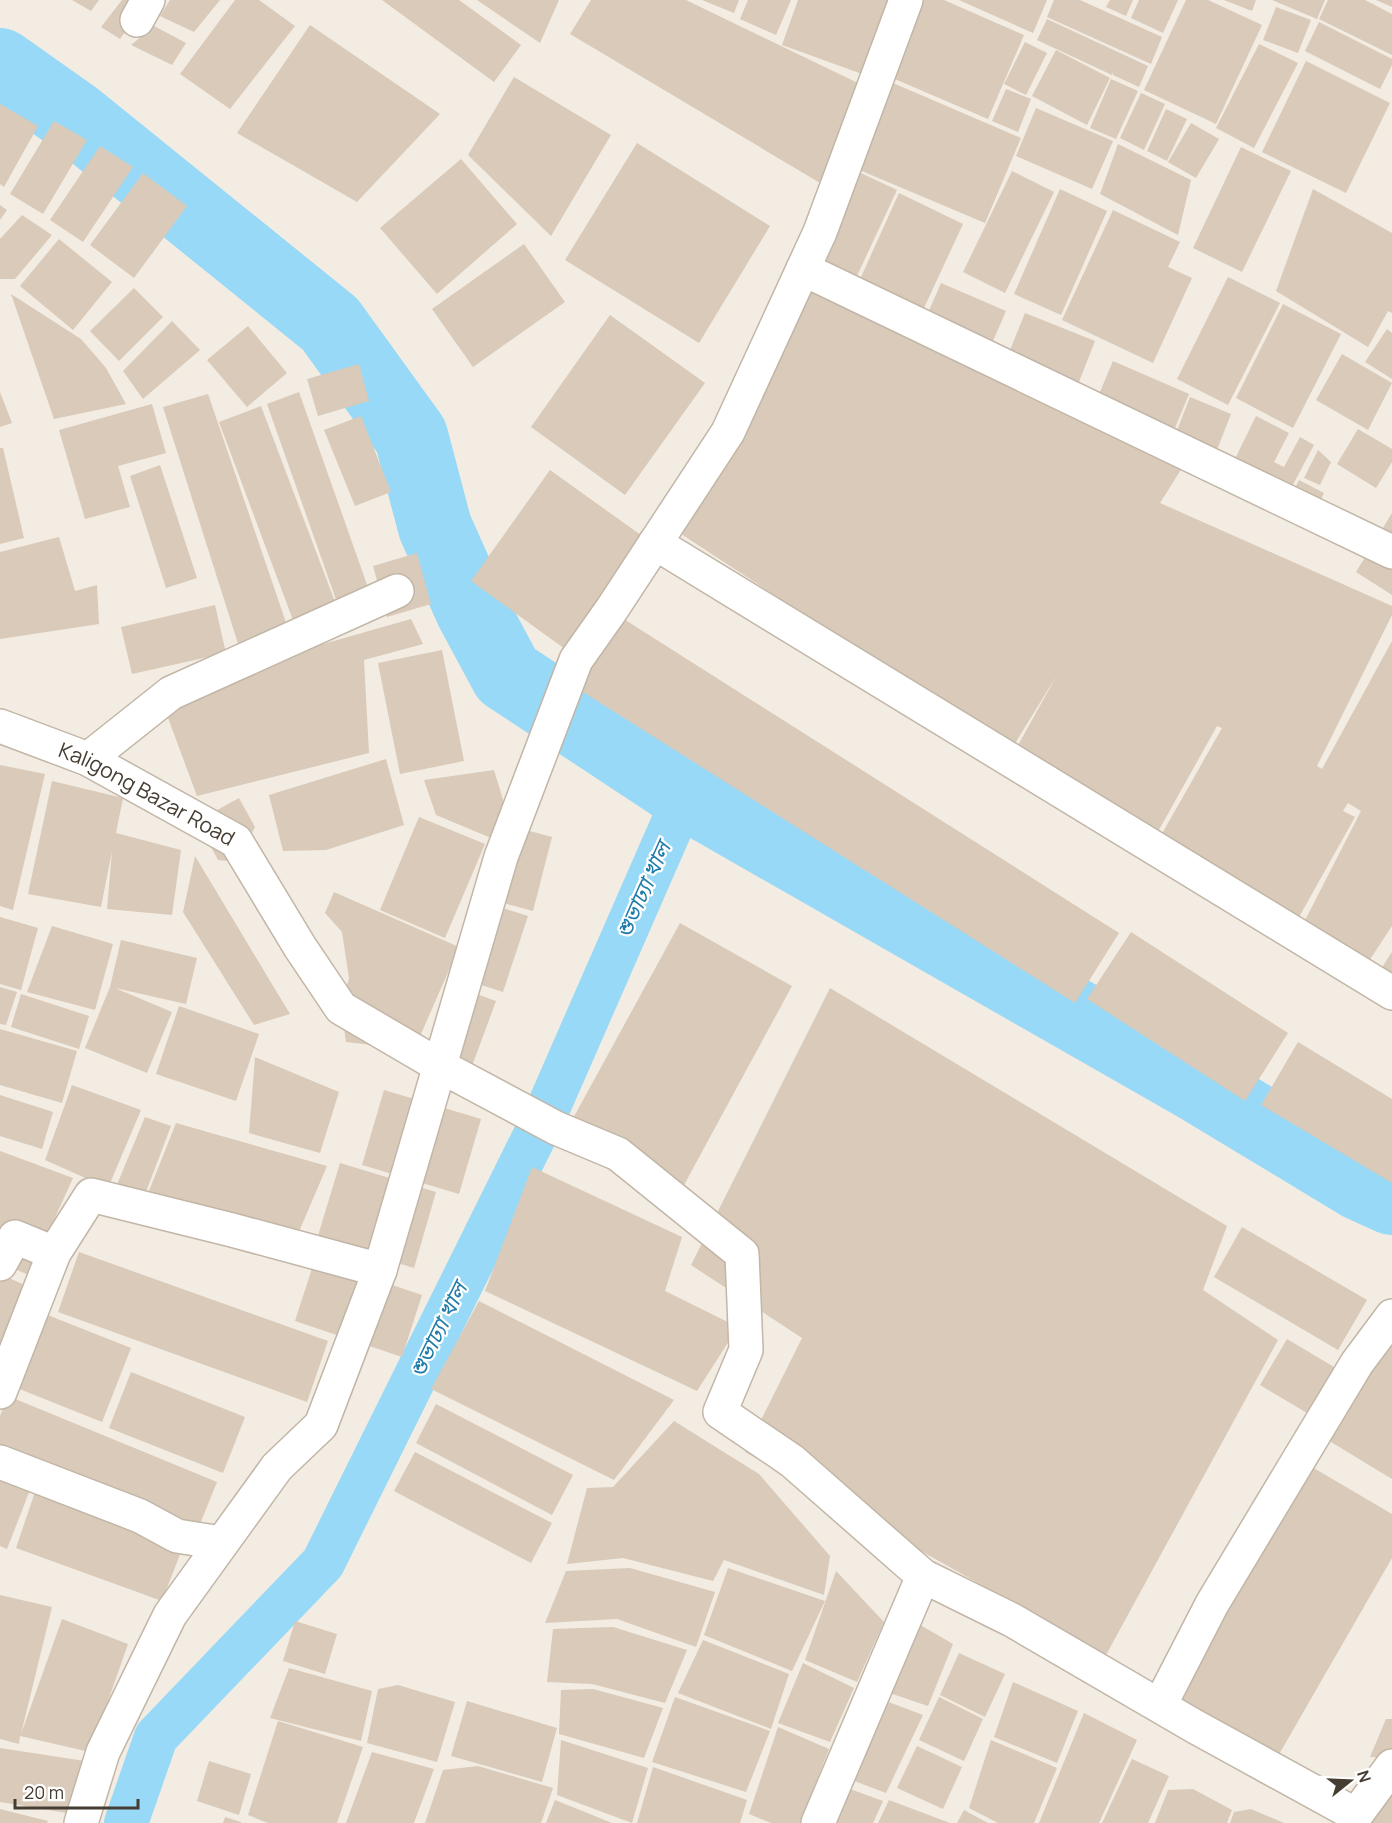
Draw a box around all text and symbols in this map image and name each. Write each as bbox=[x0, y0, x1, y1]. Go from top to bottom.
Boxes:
street label: Kaligong Bazar Road bbox=[55, 735, 240, 852]
water label: শুভাঢ্যা খাল bbox=[608, 833, 679, 943]
water label: শুভাঢ্যা খাল bbox=[402, 1274, 476, 1383]
north arrow bbox=[1320, 1751, 1380, 1811]
text: N bbox=[1352, 1767, 1377, 1785]
scale bar bbox=[15, 1772, 138, 1810]
text: 20 m bbox=[24, 1780, 64, 1804]

